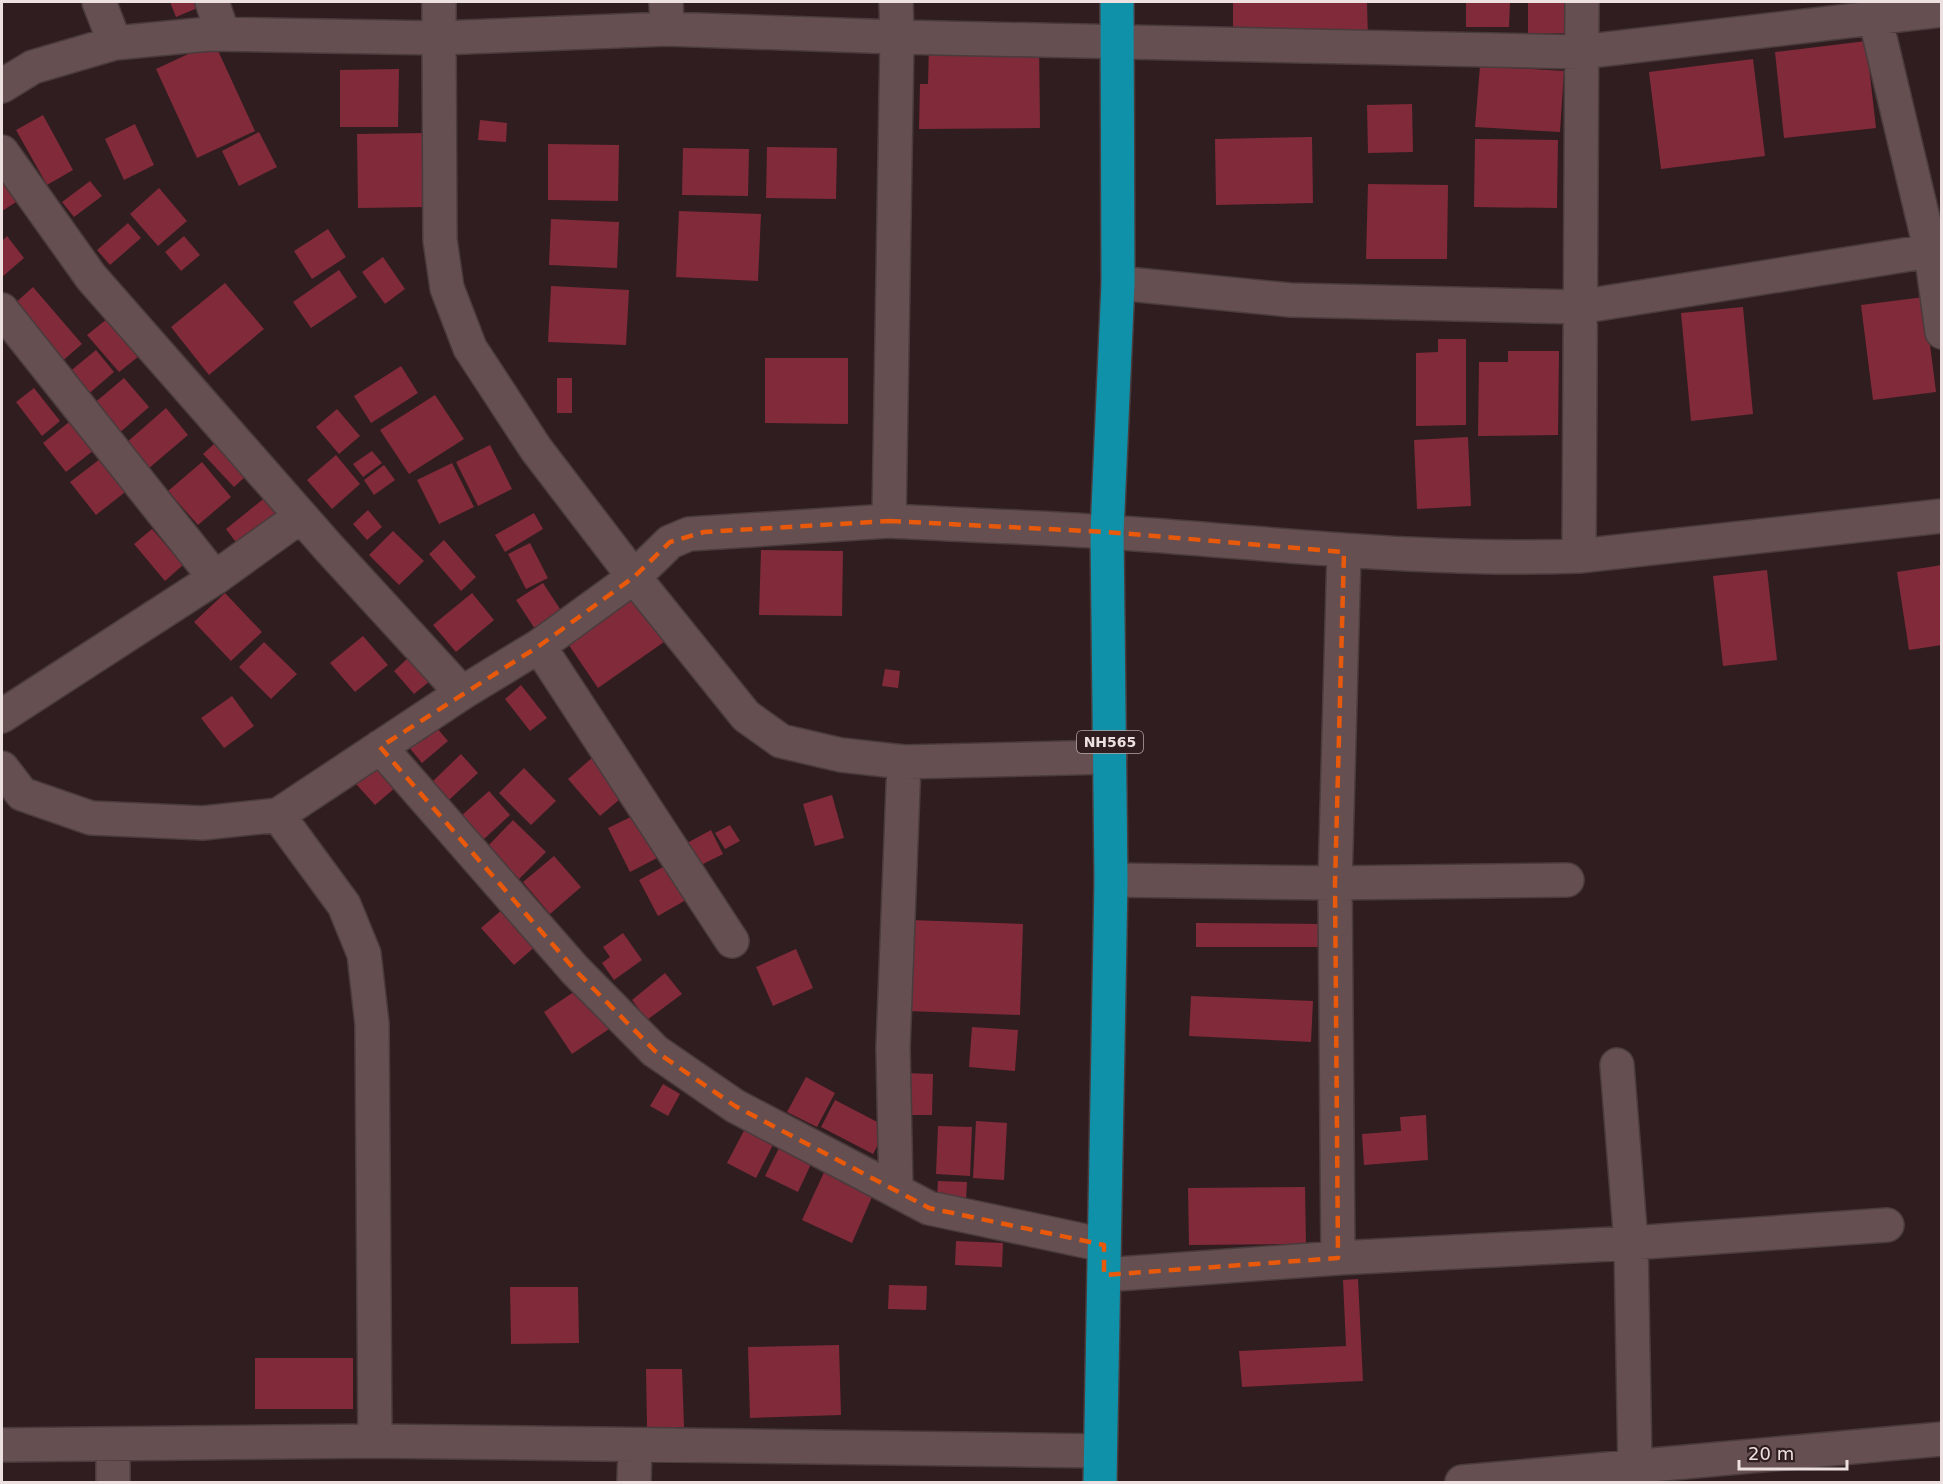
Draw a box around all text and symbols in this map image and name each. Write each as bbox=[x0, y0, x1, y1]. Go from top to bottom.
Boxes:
road number: NH565 bbox=[1077, 731, 1143, 753]
scale bar bbox=[1739, 1433, 1847, 1471]
text: 20 m bbox=[1748, 1443, 1794, 1464]

